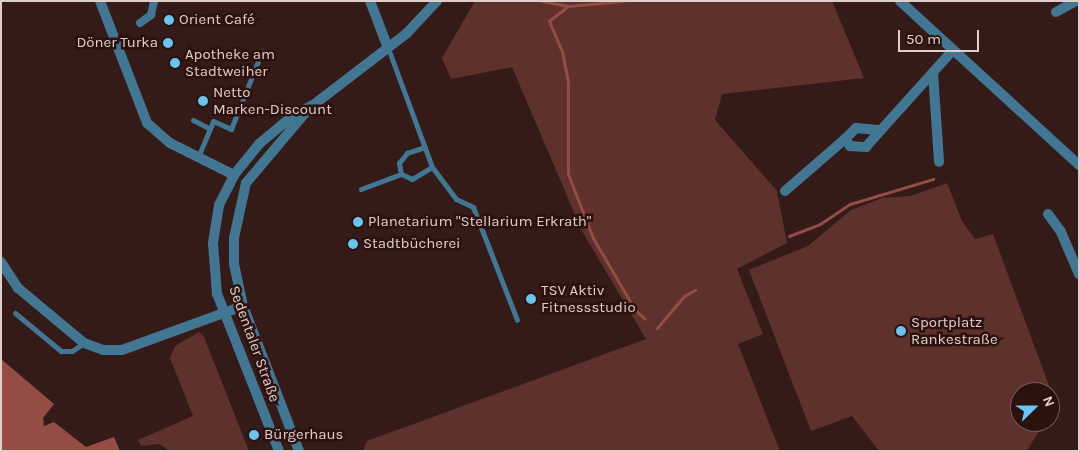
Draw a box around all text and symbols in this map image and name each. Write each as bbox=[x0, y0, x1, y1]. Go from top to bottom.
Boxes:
place label: Orient Café bbox=[179, 11, 255, 29]
marker: Orient Café bbox=[163, 14, 175, 26]
scale bar bbox=[900, 20, 981, 52]
text: 50 m bbox=[906, 30, 941, 48]
place label: Döner Turka bbox=[76, 34, 158, 52]
marker: Döner Turka bbox=[162, 37, 174, 49]
place label: Apotheke am Stadtweiher bbox=[185, 45, 275, 80]
marker: Apotheke am Stadtweiher bbox=[169, 57, 181, 69]
place label: Netto Marken-Discount bbox=[213, 83, 332, 118]
marker: Netto Marken-Discount bbox=[197, 95, 209, 107]
place label: Planetarium "Stellarium Erkrath" bbox=[368, 213, 591, 231]
marker: Planetarium "Stellarium Erkrath" bbox=[352, 216, 364, 228]
place label: Stadtbücherei bbox=[363, 235, 461, 253]
marker: Stadtbücherei bbox=[347, 238, 359, 250]
place label: TSV Aktiv Fitnessstudio bbox=[541, 281, 636, 316]
street label: Sedentaler Straße bbox=[225, 283, 283, 405]
marker: TSV Aktiv Fitnessstudio bbox=[525, 293, 537, 305]
place label: Sportplatz Rankestraße bbox=[911, 313, 998, 348]
marker: Sportplatz Rankestraße bbox=[895, 325, 907, 337]
north arrow bbox=[1010, 382, 1060, 432]
text: N bbox=[1039, 394, 1058, 409]
place label: Bürgerhaus bbox=[264, 426, 343, 444]
marker: Bürgerhaus bbox=[248, 429, 260, 441]

